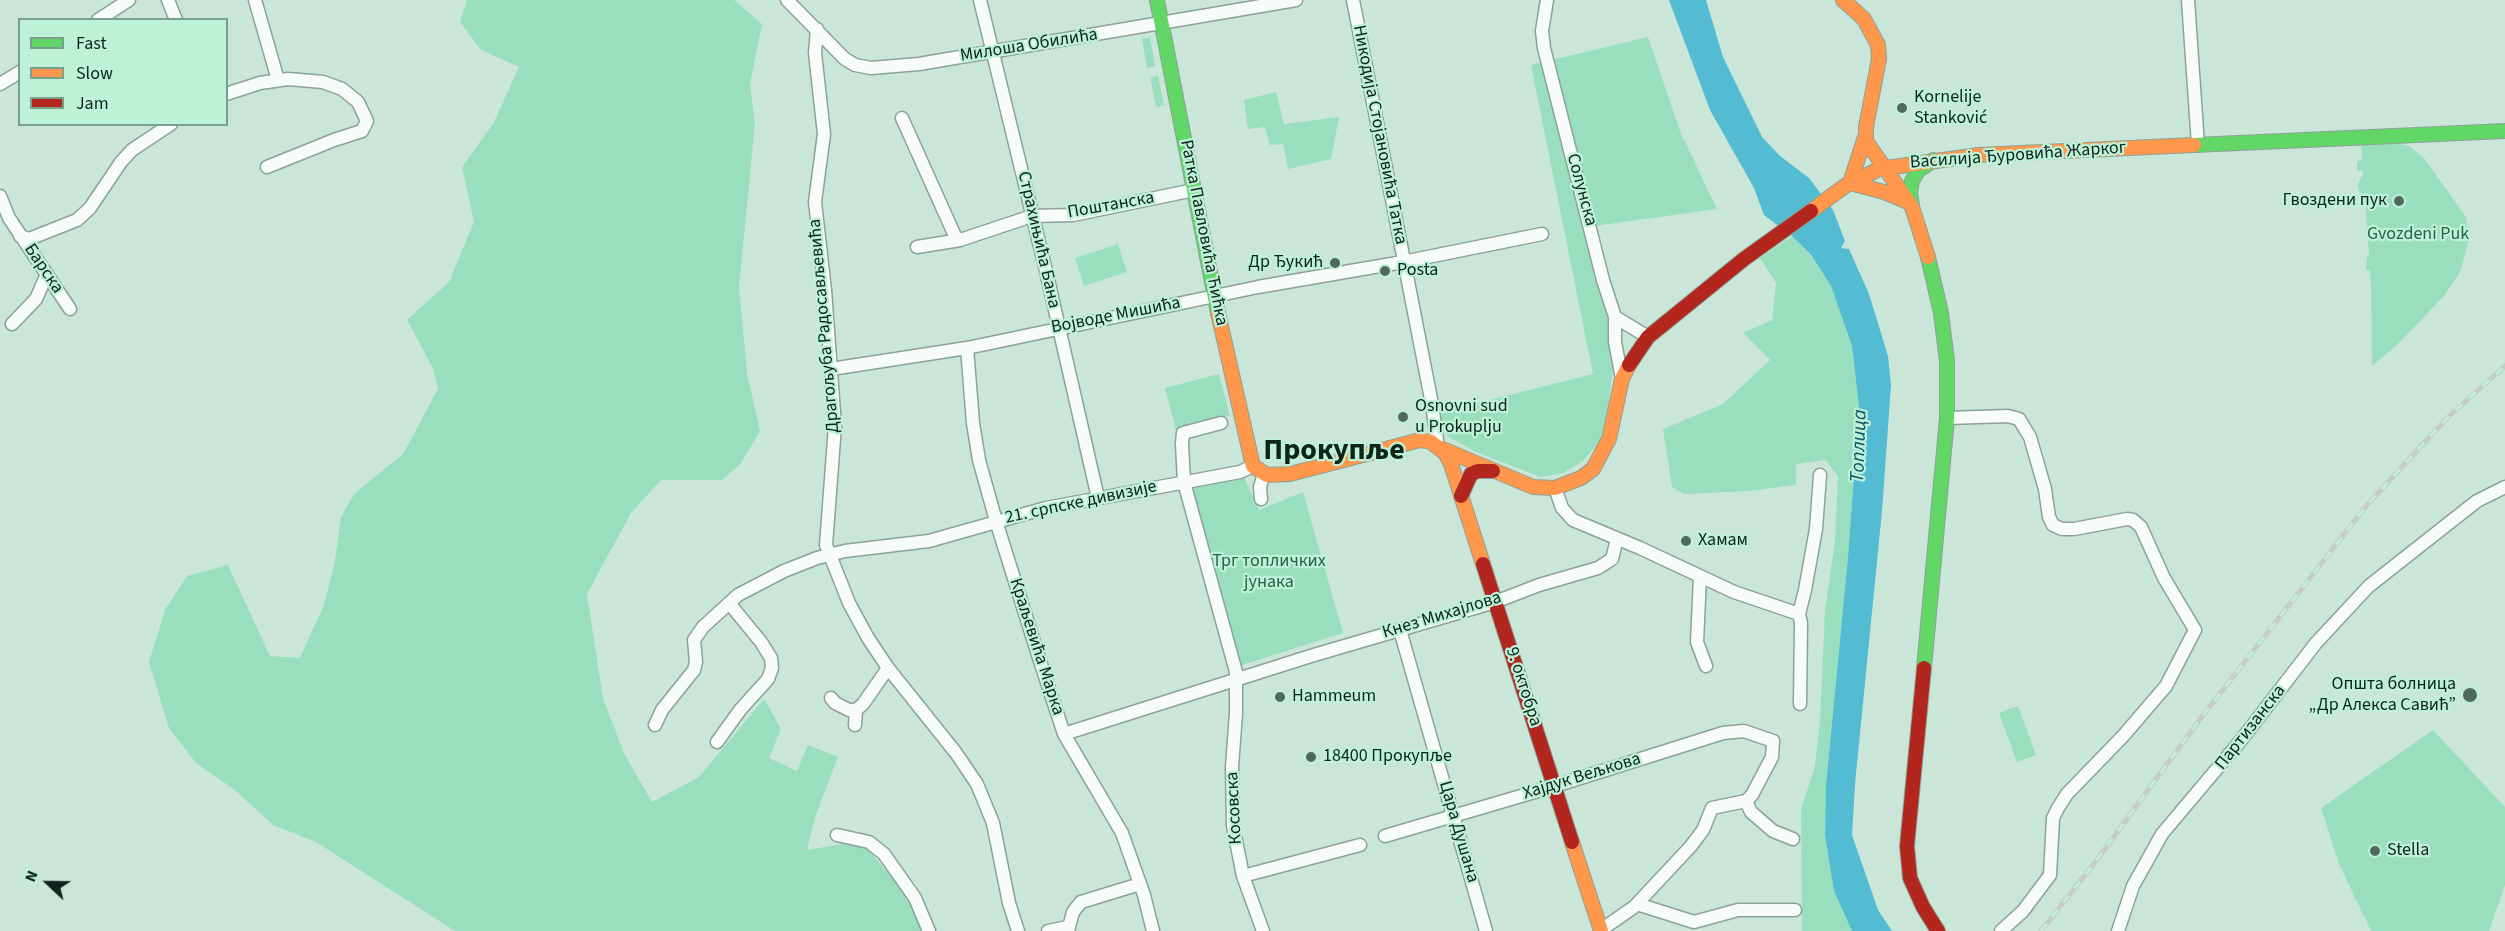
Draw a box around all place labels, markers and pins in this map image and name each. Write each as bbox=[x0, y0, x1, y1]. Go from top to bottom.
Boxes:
place label: Kornelije Stanković bbox=[1914, 87, 1987, 130]
marker: Kornelije Stanković bbox=[1895, 101, 1909, 115]
place label: Гвоздени пук bbox=[2283, 190, 2387, 212]
marker: Гвоздени пук bbox=[2392, 194, 2406, 208]
place label: Др Ђукић bbox=[1248, 252, 1323, 274]
marker: Др Ђукић bbox=[1328, 256, 1342, 270]
place label: Posta bbox=[1397, 260, 1438, 282]
marker: Posta bbox=[1378, 264, 1392, 278]
place label: Osnovni sud u Prokuplju bbox=[1415, 396, 1508, 438]
marker: Osnovni sud u Prokuplju bbox=[1396, 410, 1410, 424]
place label: Хамам bbox=[1698, 530, 1748, 552]
marker: Хамам bbox=[1679, 534, 1693, 548]
place label: Општа болница „Др Алекса Савић” bbox=[2309, 674, 2456, 716]
place label: Hammeum bbox=[1292, 686, 1376, 708]
marker: Општа болница „Др Алекса Савић” bbox=[2461, 686, 2479, 704]
marker: Hammeum bbox=[1273, 690, 1287, 704]
place label: 18400 Прокупље bbox=[1323, 746, 1452, 768]
marker: 18400 Прокупље bbox=[1304, 750, 1318, 764]
place label: Stella bbox=[2387, 840, 2429, 862]
marker: Stella bbox=[2368, 844, 2382, 858]

